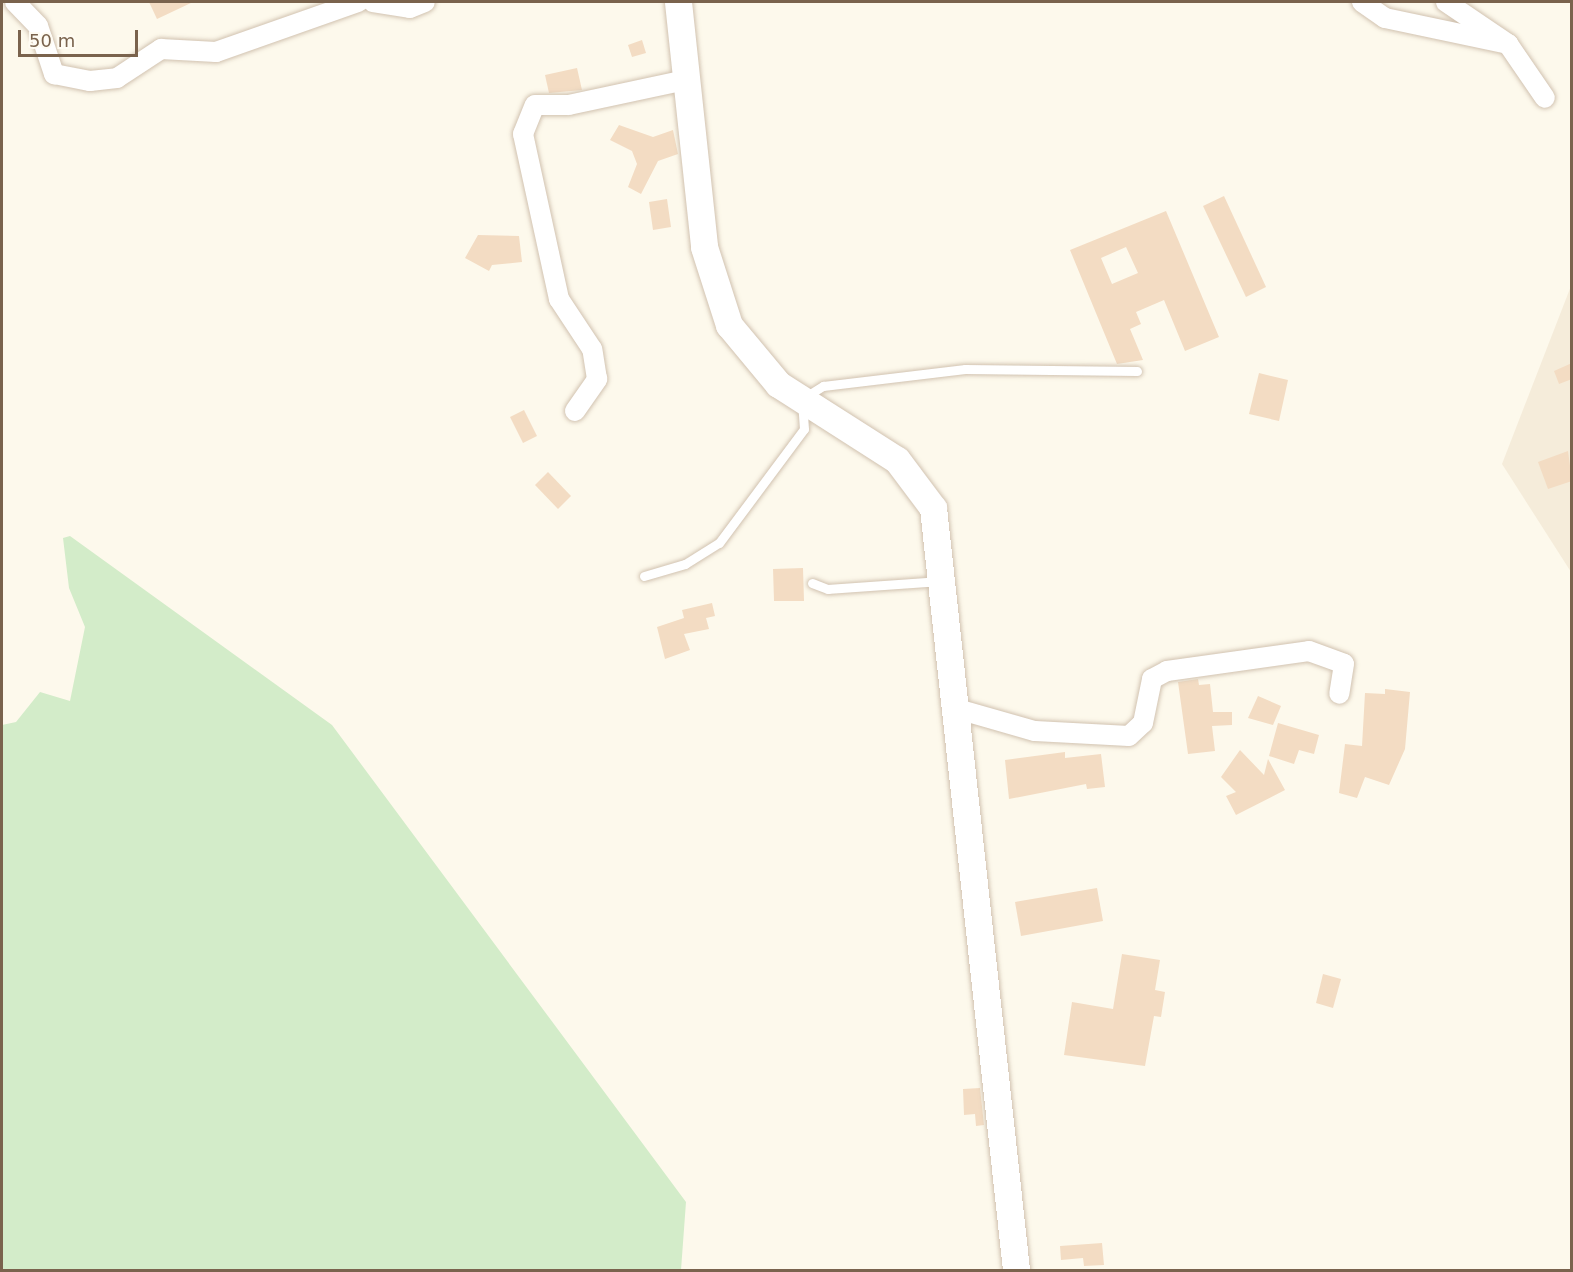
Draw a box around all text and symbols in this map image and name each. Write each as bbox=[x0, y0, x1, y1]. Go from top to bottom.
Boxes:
scale bar bbox=[21, 18, 141, 56]
text: 50 m bbox=[29, 30, 75, 51]

